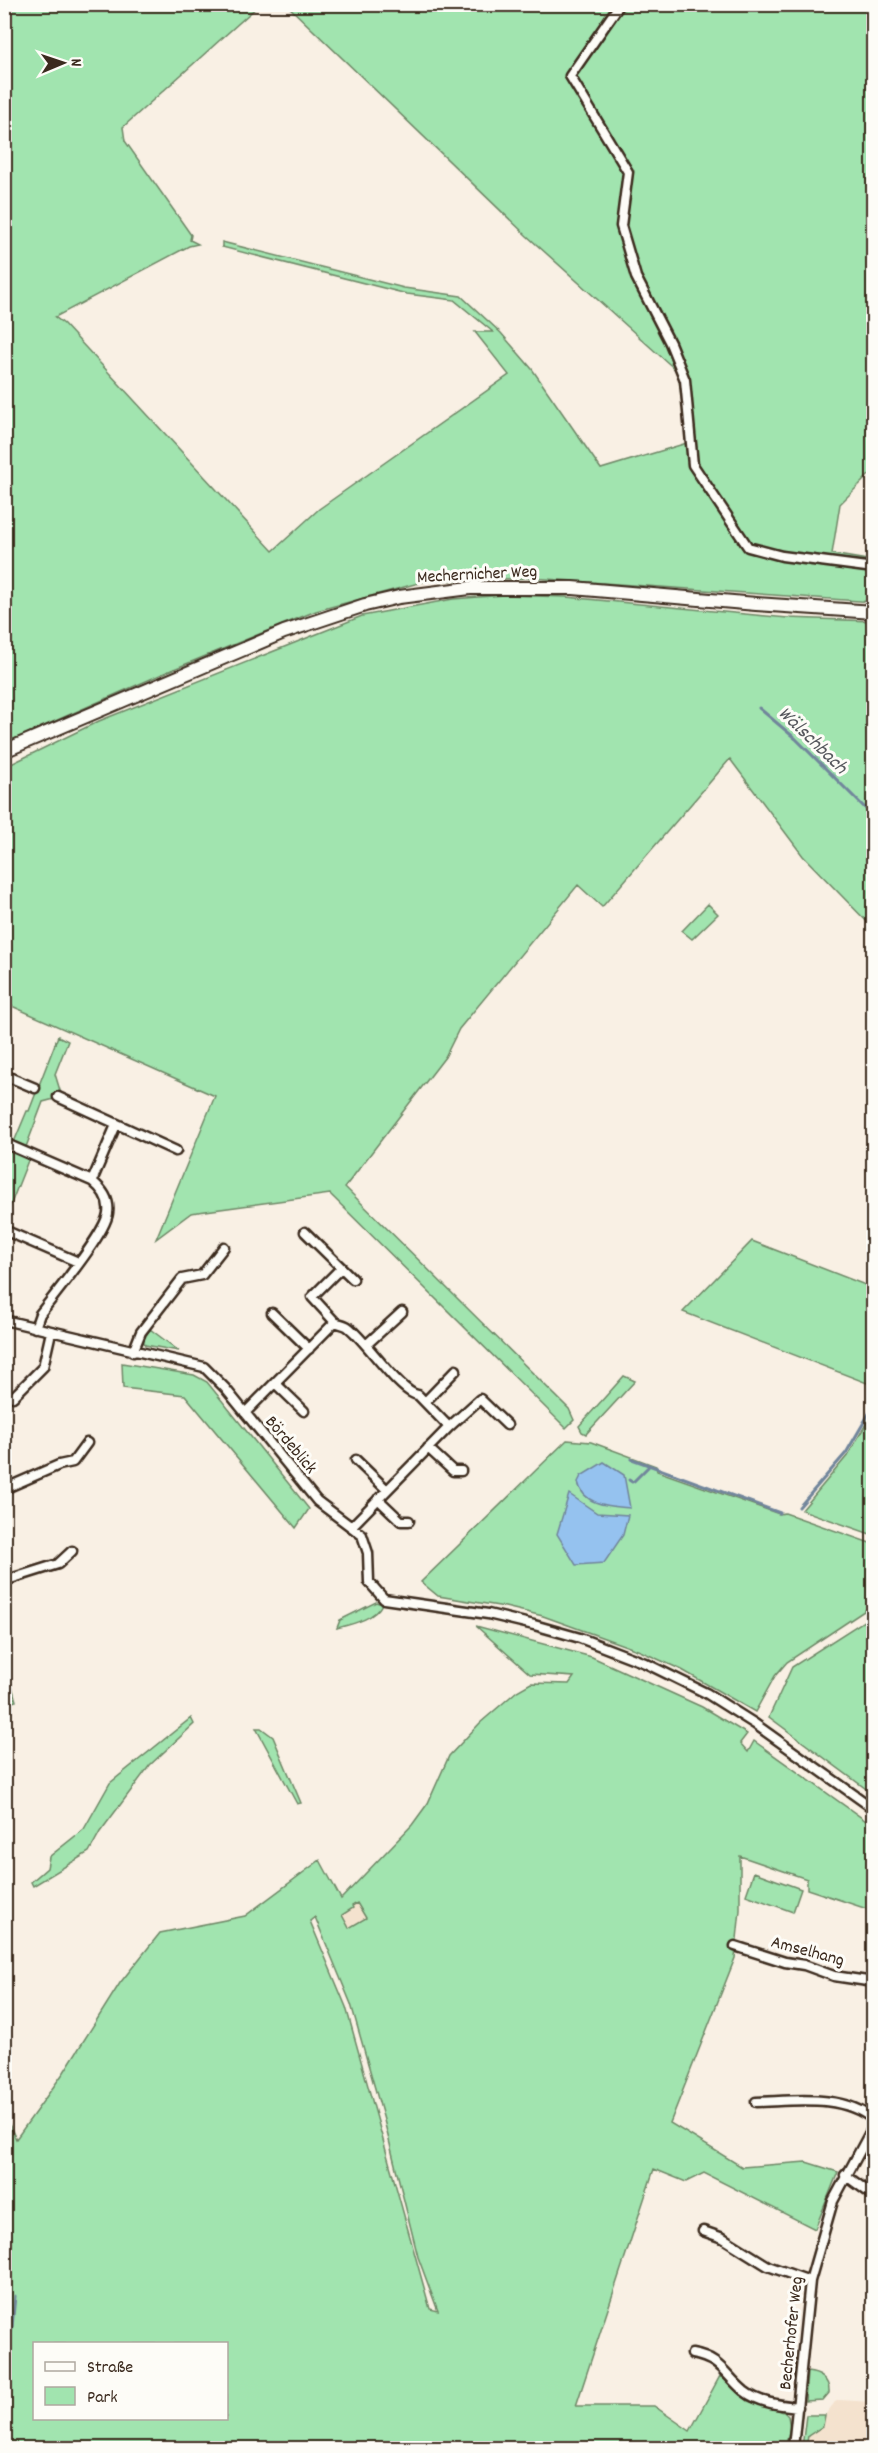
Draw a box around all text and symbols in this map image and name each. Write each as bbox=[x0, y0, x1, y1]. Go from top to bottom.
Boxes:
north arrow bbox=[33, 33, 93, 93]
text: N bbox=[64, 58, 87, 67]
street label: Mechernicher Weg bbox=[416, 560, 538, 591]
water label: Wälschbach bbox=[771, 701, 854, 782]
street label: Bördeblick bbox=[258, 1411, 322, 1480]
street label: Amselhang bbox=[768, 1931, 847, 1974]
street label: Becherhofer Weg bbox=[774, 2275, 811, 2391]
legend bbox=[33, 2342, 228, 2420]
text: Straße bbox=[87, 2356, 133, 2381]
text: Park bbox=[87, 2386, 118, 2411]

